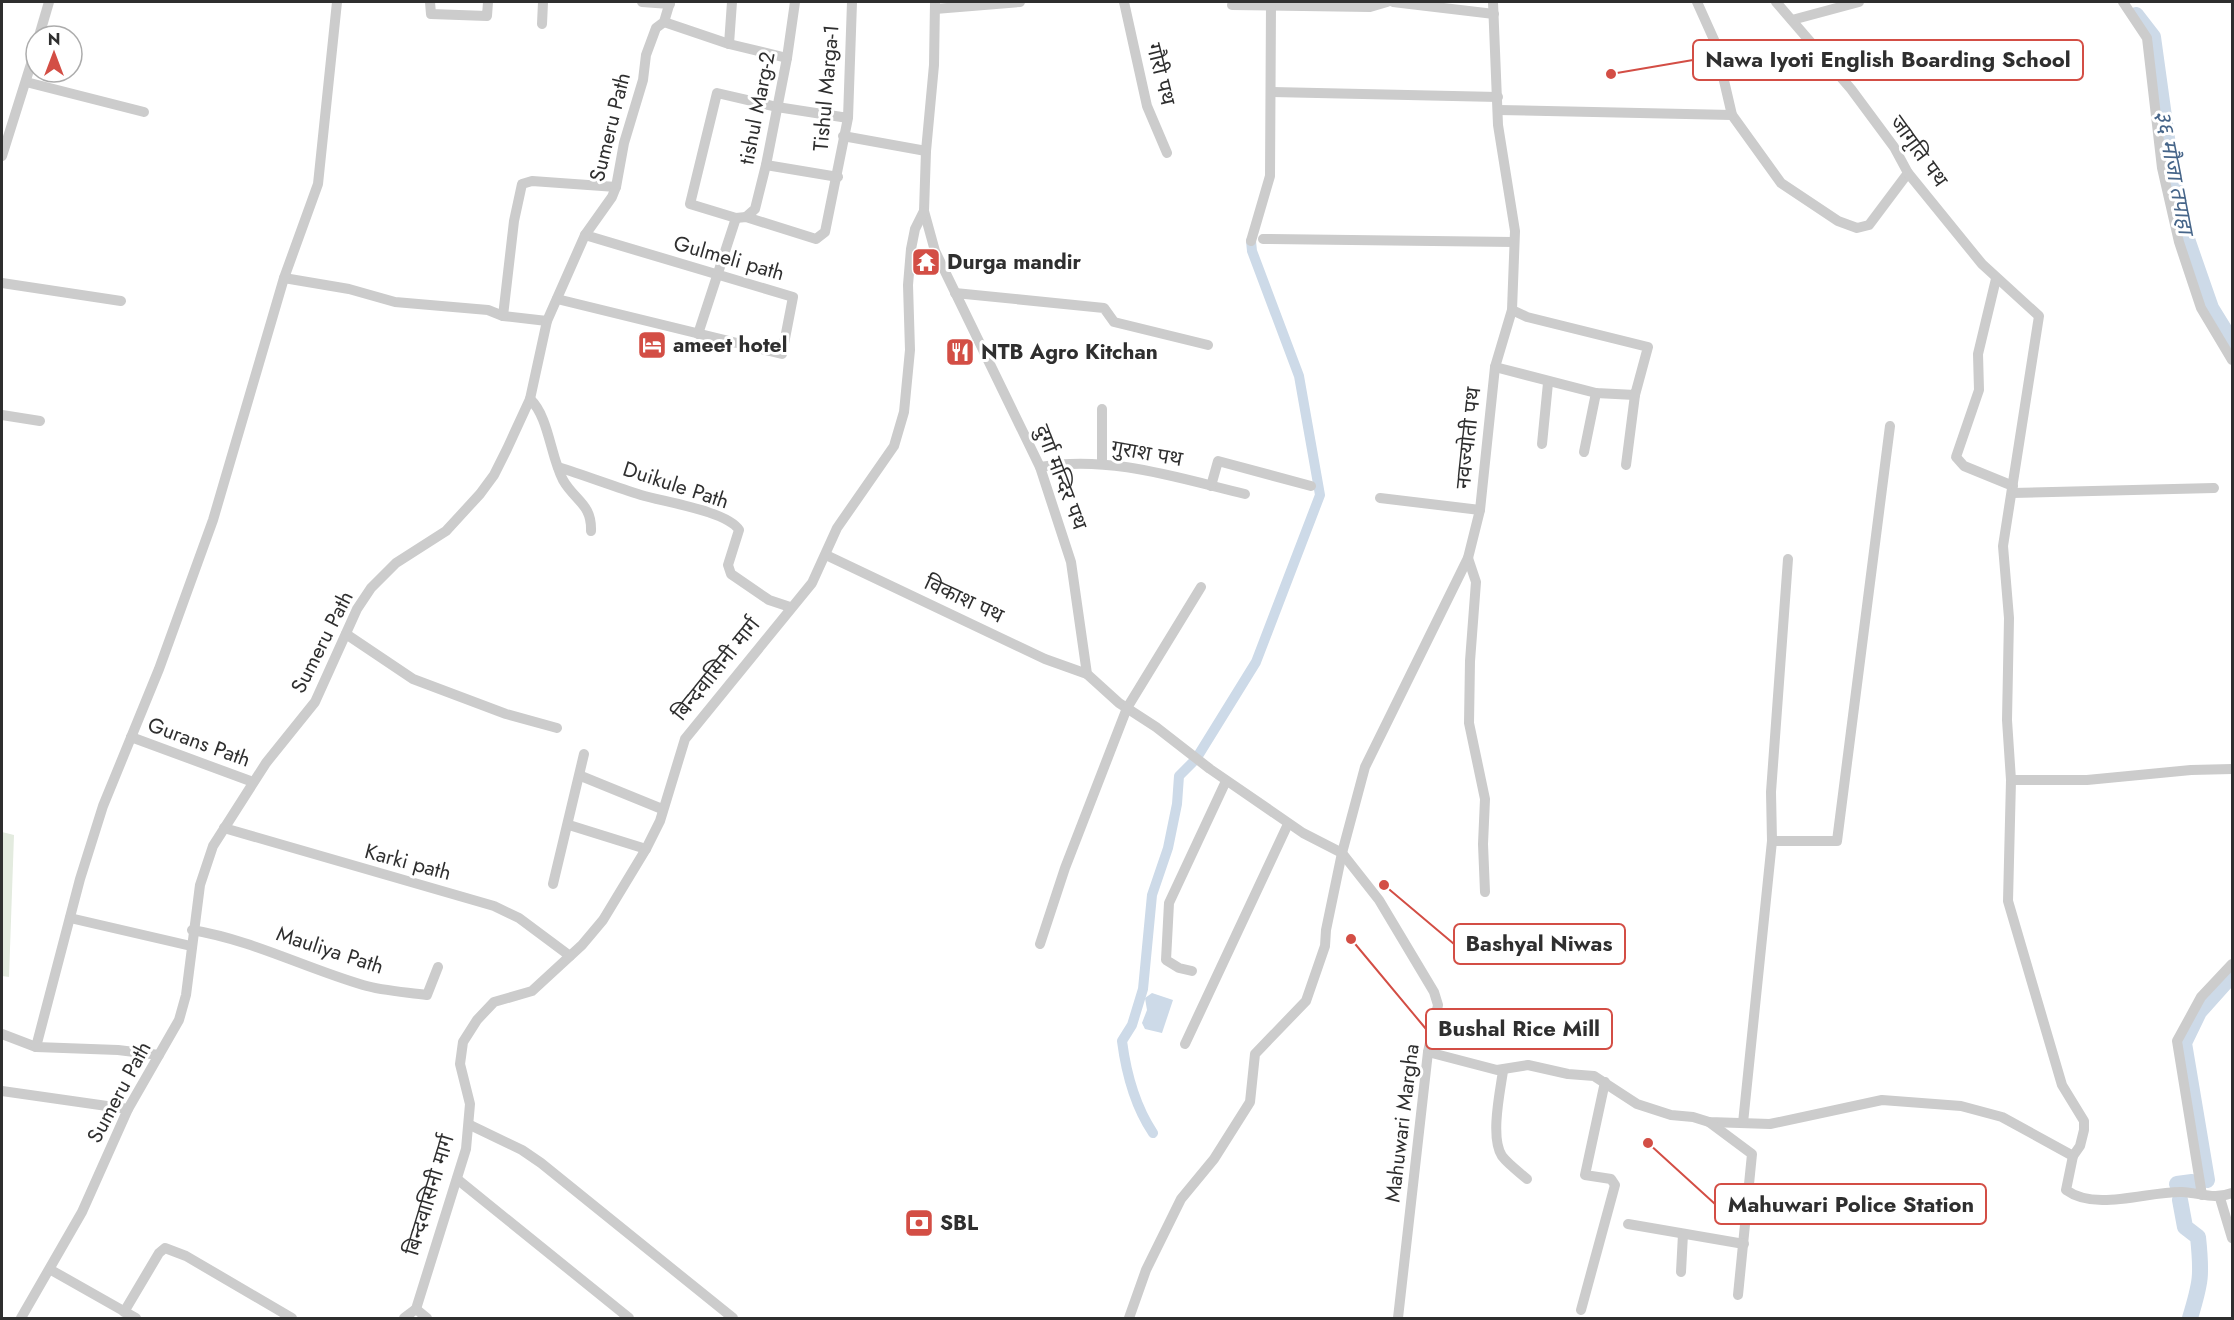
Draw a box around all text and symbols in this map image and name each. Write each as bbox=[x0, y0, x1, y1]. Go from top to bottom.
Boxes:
north arrow bbox=[24, 24, 84, 84]
street label: Tishul Marga-1 bbox=[806, 24, 846, 152]
text: N bbox=[48, 28, 60, 51]
street label: गौरी पथ bbox=[1139, 40, 1183, 109]
callout: Nawa Iyoti English Boarding School bbox=[1693, 40, 2083, 80]
text: Nawa Iyoti English Boarding School bbox=[1705, 43, 2071, 75]
street label: tishul Marg-2 bbox=[731, 49, 783, 167]
street label: Sumeru Path bbox=[582, 69, 638, 185]
water label: ३६ मौजा तपाहा bbox=[2147, 108, 2203, 241]
street label: जागृति पथ bbox=[1883, 109, 1956, 193]
street label: Gulmeli path bbox=[670, 228, 788, 288]
temple icon: Durga mandir bbox=[910, 246, 942, 278]
place label: Durga mandir bbox=[947, 247, 1082, 277]
hotel icon: ameet hotel bbox=[636, 329, 668, 361]
place label: ameet hotel bbox=[673, 330, 787, 360]
restaurant icon: NTB Agro Kitchan bbox=[944, 336, 976, 368]
place label: NTB Agro Kitchan bbox=[981, 337, 1158, 367]
street label: नवज्योती पथ bbox=[1448, 385, 1488, 490]
street label: दुर्गा मन्दिर पथ bbox=[1027, 420, 1095, 535]
street label: गुराश पथ bbox=[1109, 432, 1186, 474]
street label: Duikule Path bbox=[619, 454, 733, 516]
street label: विकाश पथ bbox=[919, 568, 1009, 631]
street label: Sumeru Path bbox=[283, 586, 361, 698]
street label: बिन्दवासिनी मार्ग bbox=[665, 610, 768, 727]
street label: Gurans Path bbox=[143, 710, 255, 774]
street label: Karki path bbox=[361, 836, 455, 888]
street label: Mauliya Path bbox=[273, 919, 387, 981]
callout: Bashyal Niwas bbox=[1454, 924, 1625, 964]
text: Bashyal Niwas bbox=[1466, 927, 1612, 959]
callout: Bushal Rice Mill bbox=[1426, 1009, 1612, 1049]
text: Bushal Rice Mill bbox=[1438, 1012, 1600, 1044]
street label: Sumeru Path bbox=[80, 1036, 158, 1148]
street label: Mahuwari Margha bbox=[1377, 1042, 1427, 1204]
street label: बिन्दवासिनी मार्ग bbox=[396, 1130, 462, 1259]
callout: Mahuwari Police Station bbox=[1715, 1184, 1986, 1224]
text: Mahuwari Police Station bbox=[1728, 1188, 1974, 1220]
bank icon: SBL bbox=[903, 1207, 935, 1239]
place label: SBL bbox=[940, 1208, 978, 1238]

